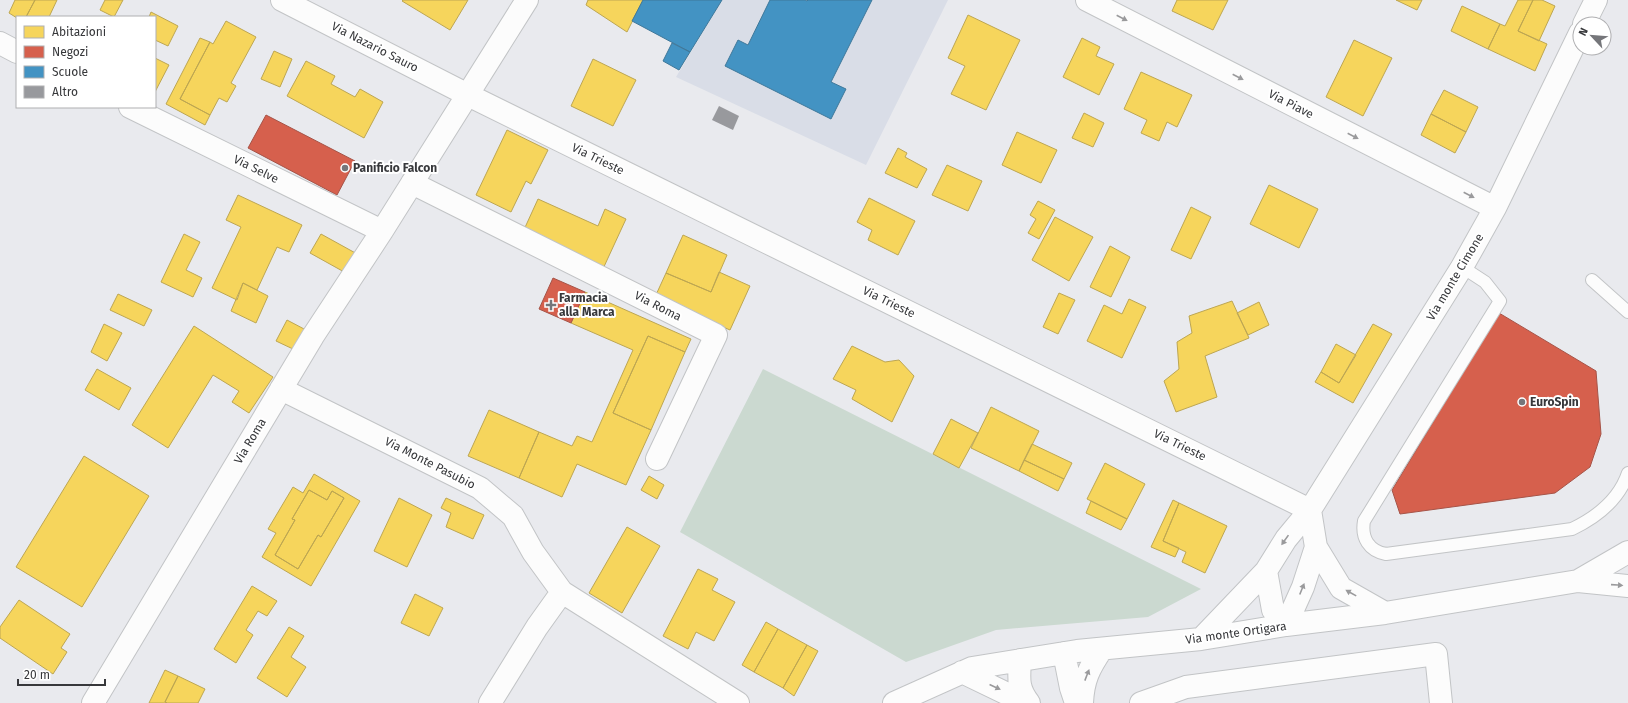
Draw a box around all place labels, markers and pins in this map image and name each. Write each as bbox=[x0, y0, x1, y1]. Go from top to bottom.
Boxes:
place label: Panificio Falcon bbox=[353, 161, 437, 175]
marker: Panificio Falcon bbox=[340, 163, 350, 173]
place label: Farmacia alla Marca bbox=[559, 291, 615, 319]
marker: Farmacia alla Marca bbox=[546, 300, 556, 310]
place label: EuroSpin bbox=[1530, 395, 1579, 409]
marker: EuroSpin bbox=[1517, 397, 1527, 407]

